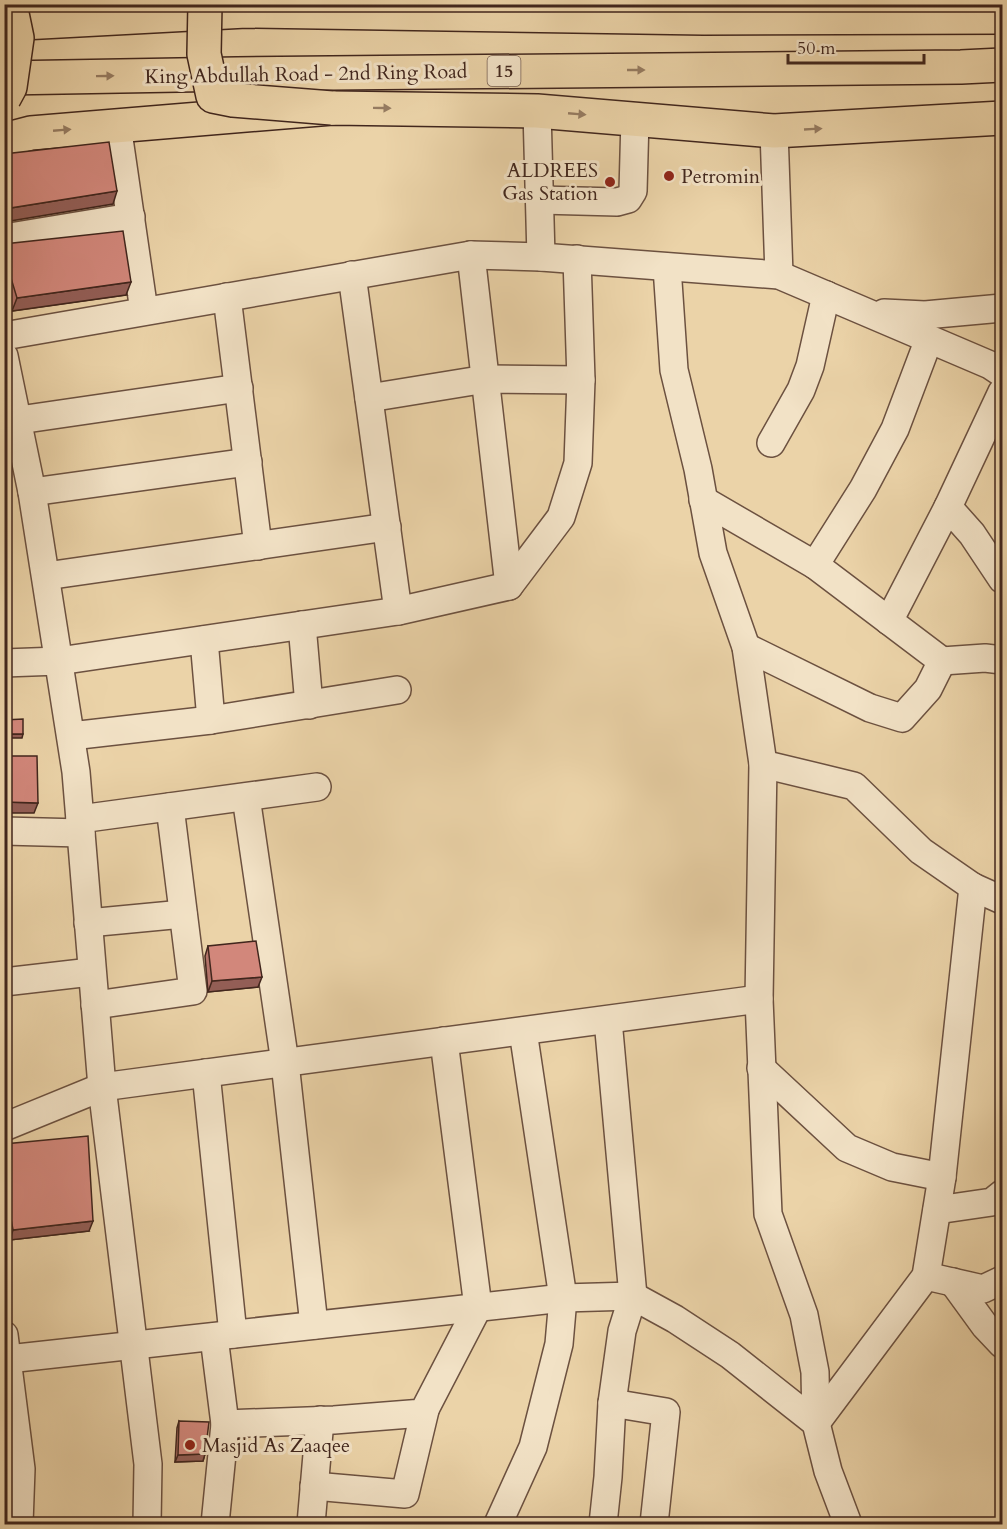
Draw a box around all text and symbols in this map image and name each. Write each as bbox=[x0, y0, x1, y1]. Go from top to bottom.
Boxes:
scale bar bbox=[788, 27, 924, 65]
text: 50 m bbox=[797, 36, 836, 61]
road number: 15 bbox=[488, 56, 520, 86]
street label: King Abdullah Road - 2nd Ring Road bbox=[144, 58, 468, 90]
one-way arrow bbox=[626, 65, 645, 75]
one-way arrow bbox=[95, 71, 114, 81]
one-way arrow bbox=[372, 104, 391, 113]
one-way arrow bbox=[567, 109, 586, 119]
one-way arrow bbox=[803, 124, 822, 134]
one-way arrow bbox=[52, 125, 71, 135]
place label: ALDREES Gas Station bbox=[502, 157, 599, 207]
place label: Petromin bbox=[681, 163, 761, 190]
marker: Petromin bbox=[662, 169, 676, 183]
marker: ALDREES Gas Station bbox=[603, 175, 617, 189]
place label: Masjid As Zaaqee bbox=[202, 1432, 350, 1459]
marker: Masjid As Zaaqee bbox=[183, 1438, 197, 1452]

